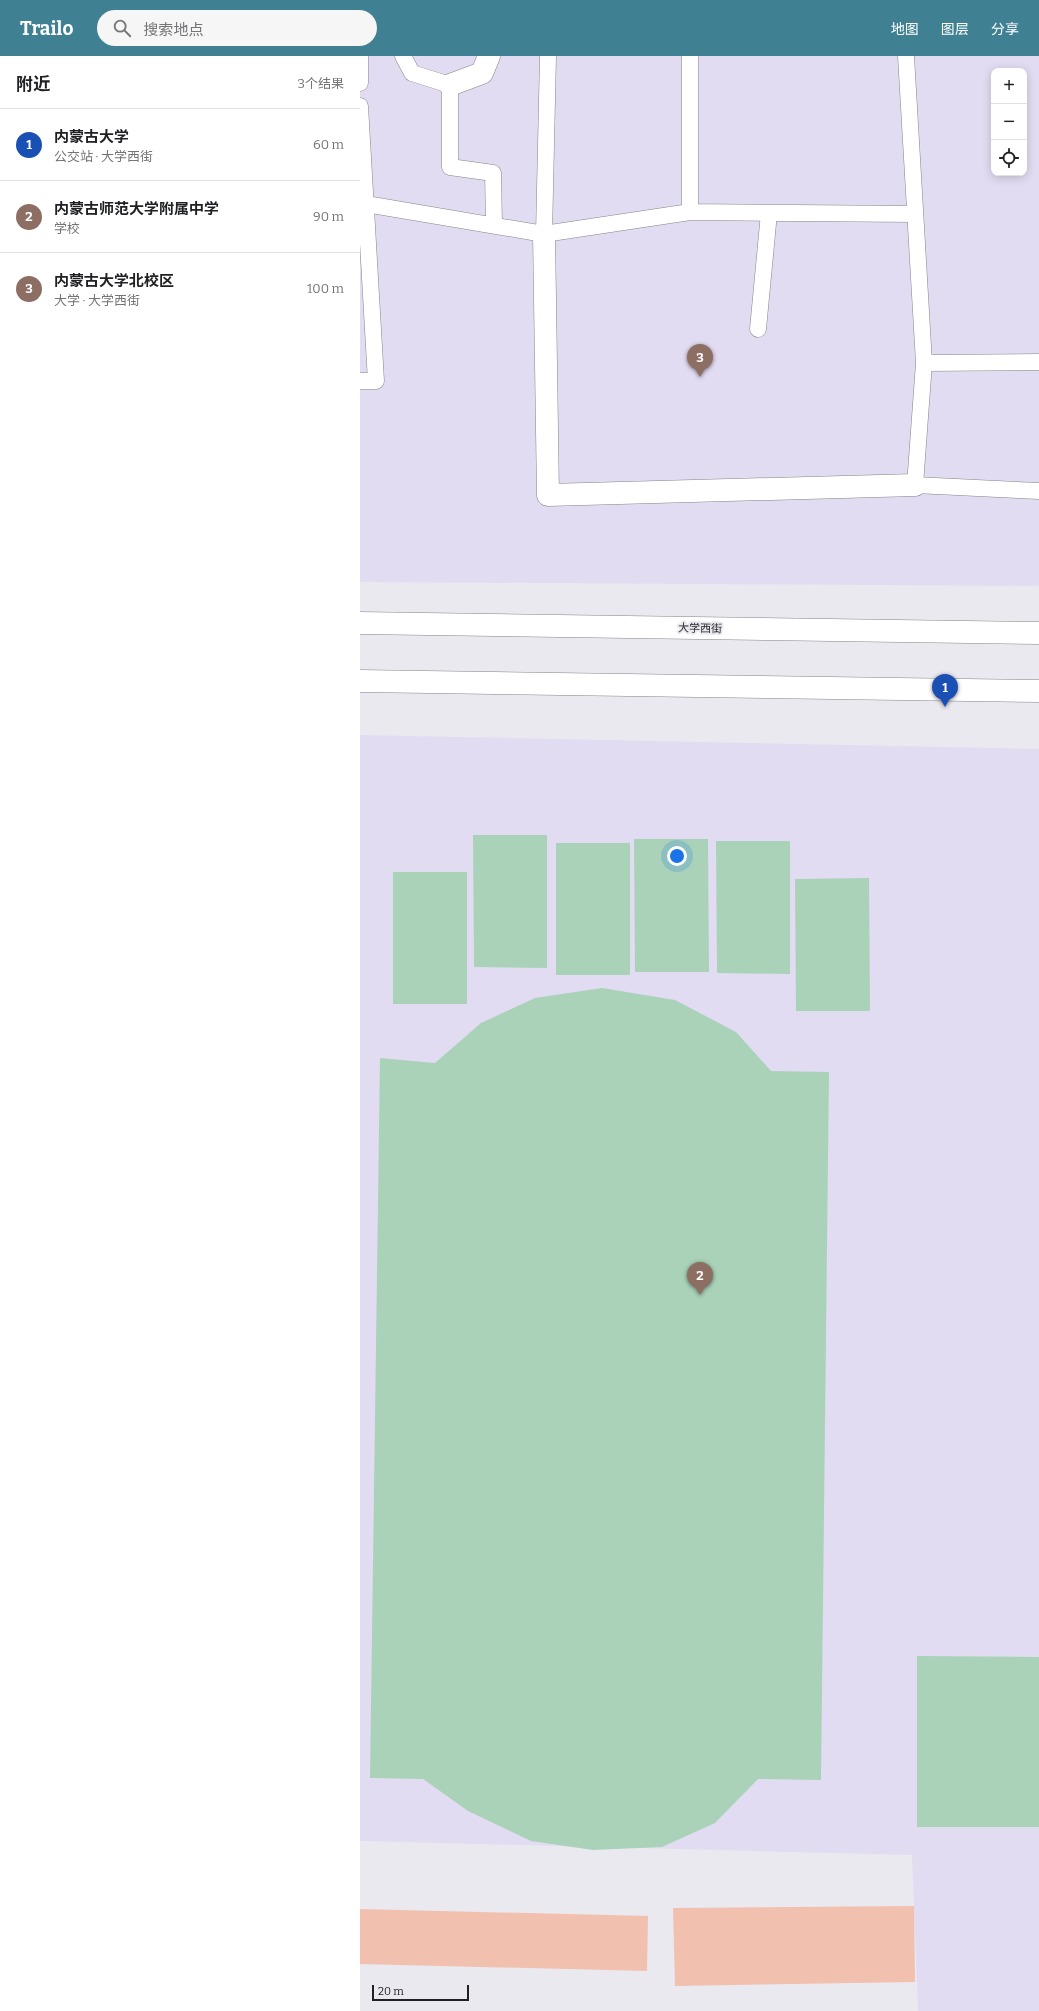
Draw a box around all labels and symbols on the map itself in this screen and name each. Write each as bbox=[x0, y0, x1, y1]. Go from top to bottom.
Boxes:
pin: 3 bbox=[687, 344, 713, 377]
street label: 大学西街 bbox=[678, 622, 722, 635]
pin: 1 bbox=[932, 674, 958, 707]
your location bbox=[667, 846, 687, 866]
pin: 2 bbox=[687, 1262, 713, 1295]
scale bar bbox=[372, 1983, 469, 2002]

